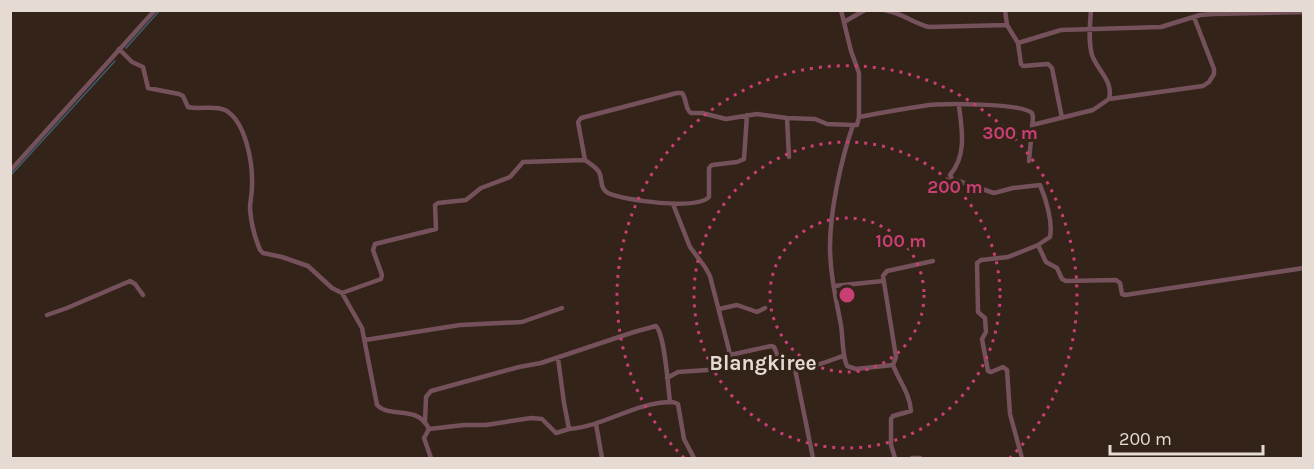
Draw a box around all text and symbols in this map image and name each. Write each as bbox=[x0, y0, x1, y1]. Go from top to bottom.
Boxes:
text: 300 m bbox=[982, 122, 1038, 144]
text: 200 m bbox=[927, 176, 983, 198]
text: 100 m bbox=[876, 230, 926, 252]
centre of rings bbox=[837, 285, 857, 305]
district label: Blangkiree bbox=[709, 351, 817, 375]
scale bar bbox=[1110, 418, 1263, 456]
text: 200 m bbox=[1119, 428, 1172, 450]

